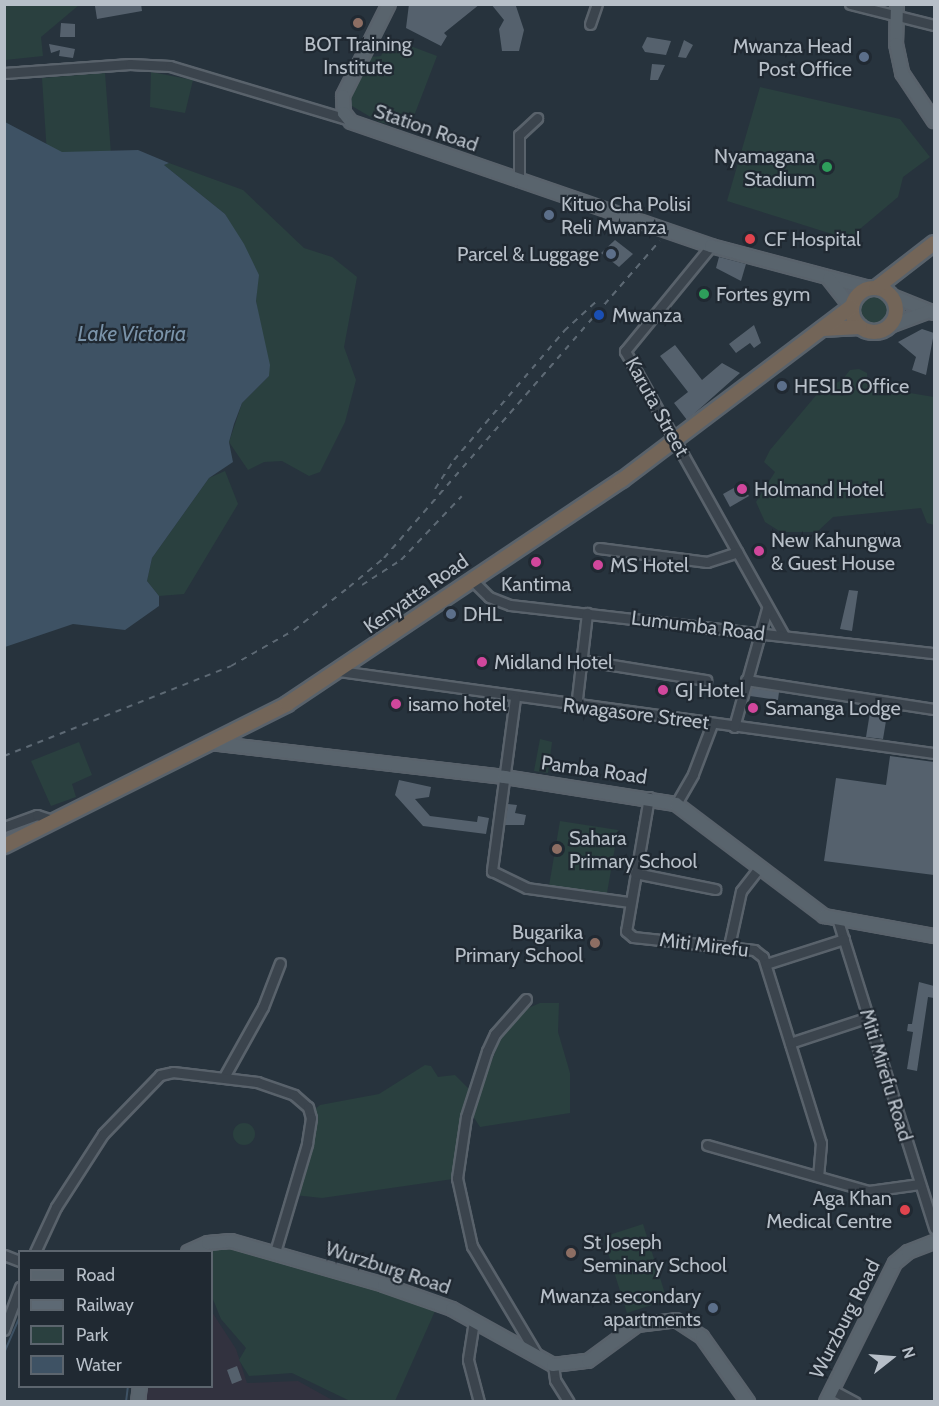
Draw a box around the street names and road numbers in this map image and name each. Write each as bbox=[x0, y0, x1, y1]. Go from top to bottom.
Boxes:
street label: Station Road bbox=[371, 99, 481, 157]
street label: Karuta Street bbox=[620, 353, 694, 461]
street label: Kenyatta Road bbox=[359, 549, 473, 639]
street label: Lumumba Road bbox=[630, 606, 766, 646]
street label: Rwagasore Street bbox=[562, 693, 710, 735]
street label: Pamba Road bbox=[539, 751, 649, 789]
street label: Miti Mirefu bbox=[658, 928, 750, 962]
street label: Miti Mirefu Road bbox=[854, 1006, 918, 1144]
street label: Wurzburg Road bbox=[322, 1236, 454, 1300]
street label: Wurzburg Road bbox=[805, 1256, 885, 1382]

